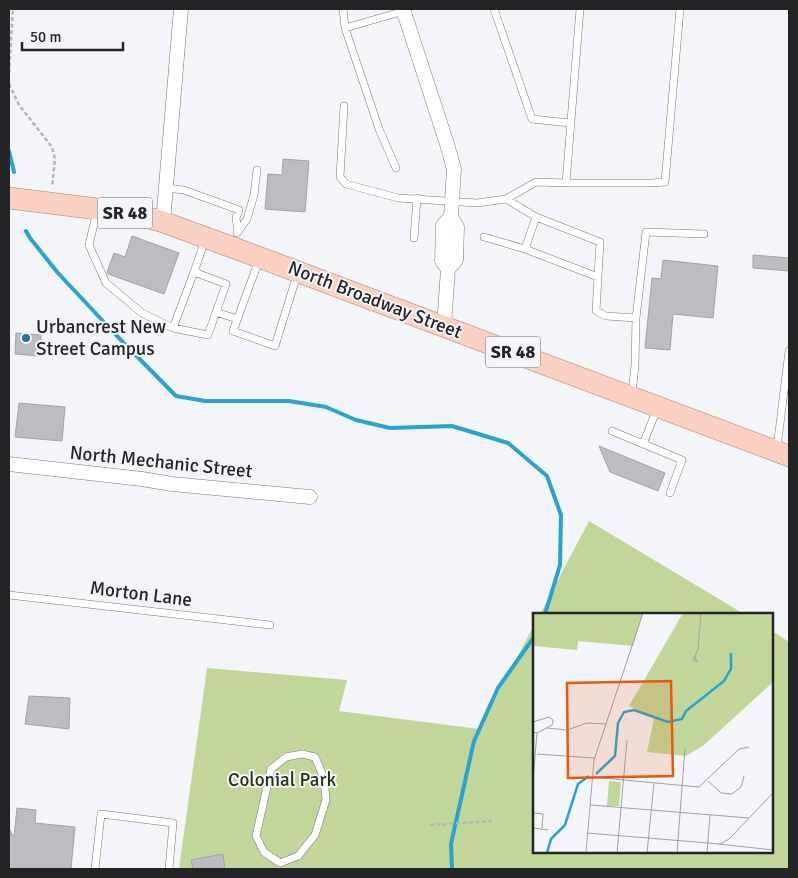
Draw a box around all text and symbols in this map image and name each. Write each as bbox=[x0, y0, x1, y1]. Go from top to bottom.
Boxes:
scale bar bbox=[22, 20, 124, 52]
text: 50 m bbox=[30, 28, 61, 46]
road number: SR 48 bbox=[98, 198, 152, 228]
street label: North Broadway Street bbox=[285, 256, 466, 344]
place label: Urbancrest New Street Campus bbox=[36, 315, 166, 361]
marker: Urbancrest New Street Campus bbox=[20, 332, 32, 344]
road number: SR 48 bbox=[486, 337, 540, 368]
street label: North Mechanic Street bbox=[69, 440, 254, 484]
street label: Morton Lane bbox=[89, 576, 193, 612]
inset map bbox=[533, 613, 773, 853]
park label: Colonial Park bbox=[228, 768, 336, 792]

